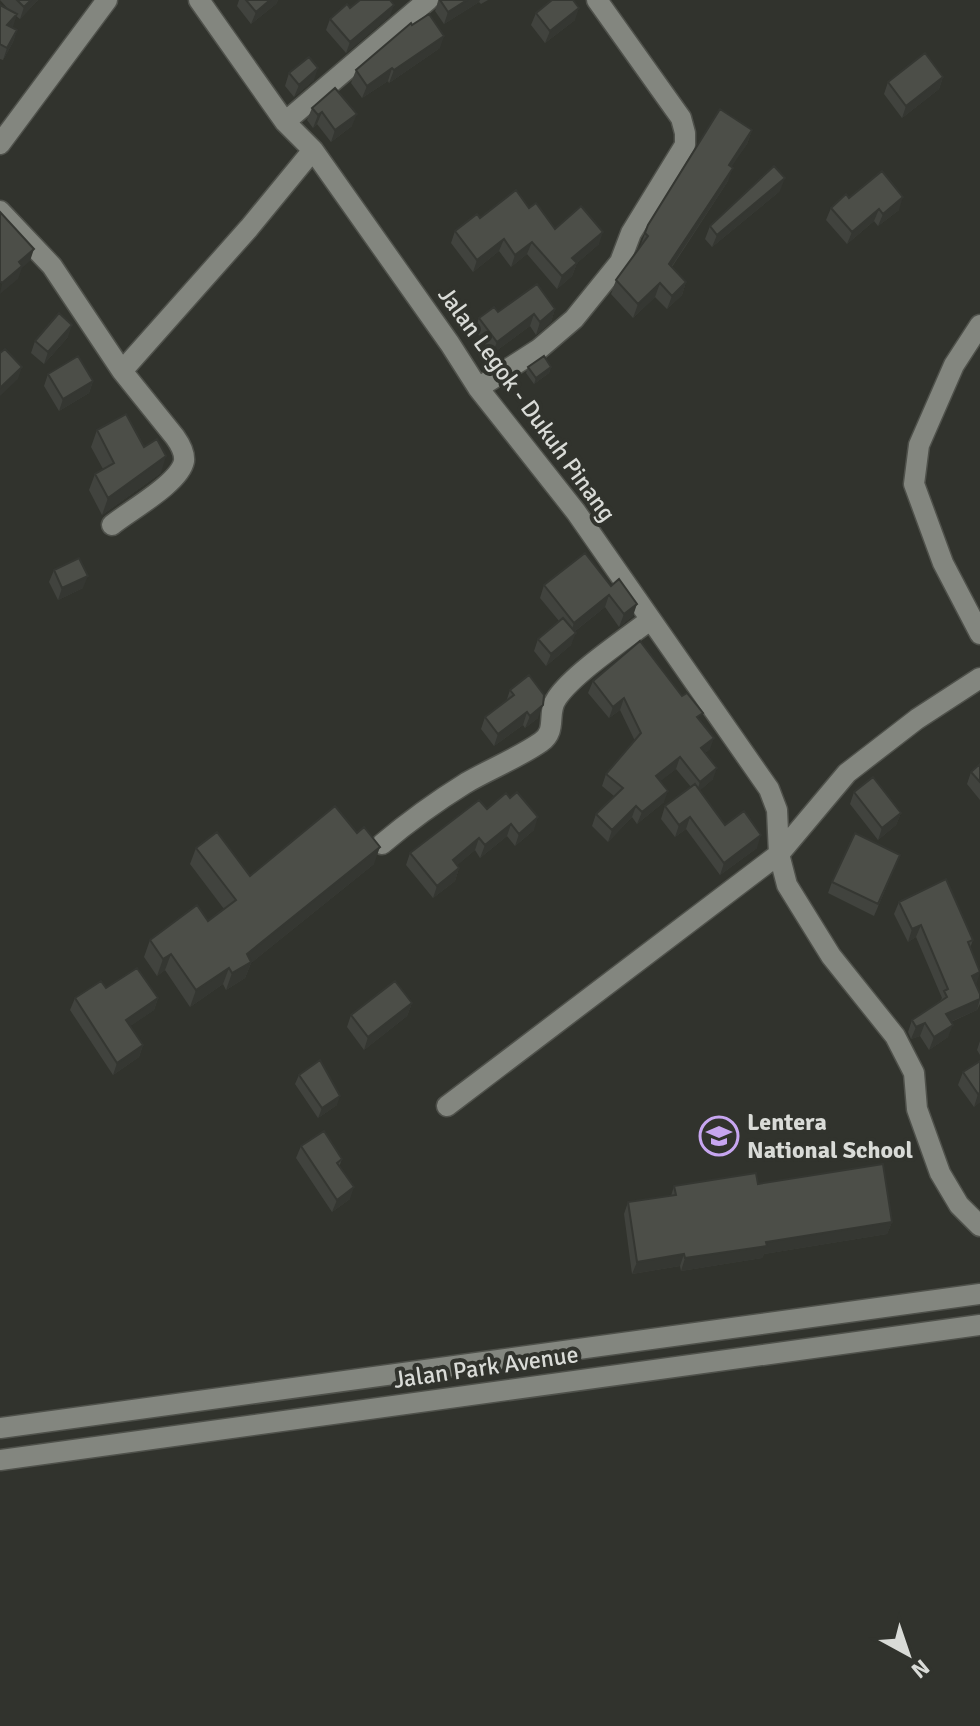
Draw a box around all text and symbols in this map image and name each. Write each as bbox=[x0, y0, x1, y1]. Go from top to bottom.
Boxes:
street label: Jalan Legok - Dukuh Pinang bbox=[432, 281, 622, 527]
place label: Lentera National School bbox=[747, 1107, 914, 1165]
school or university icon: Lentera National School bbox=[698, 1115, 740, 1157]
street label: Jalan Park Avenue bbox=[392, 1339, 580, 1395]
north arrow bbox=[868, 1614, 948, 1694]
text: N bbox=[906, 1654, 935, 1684]

